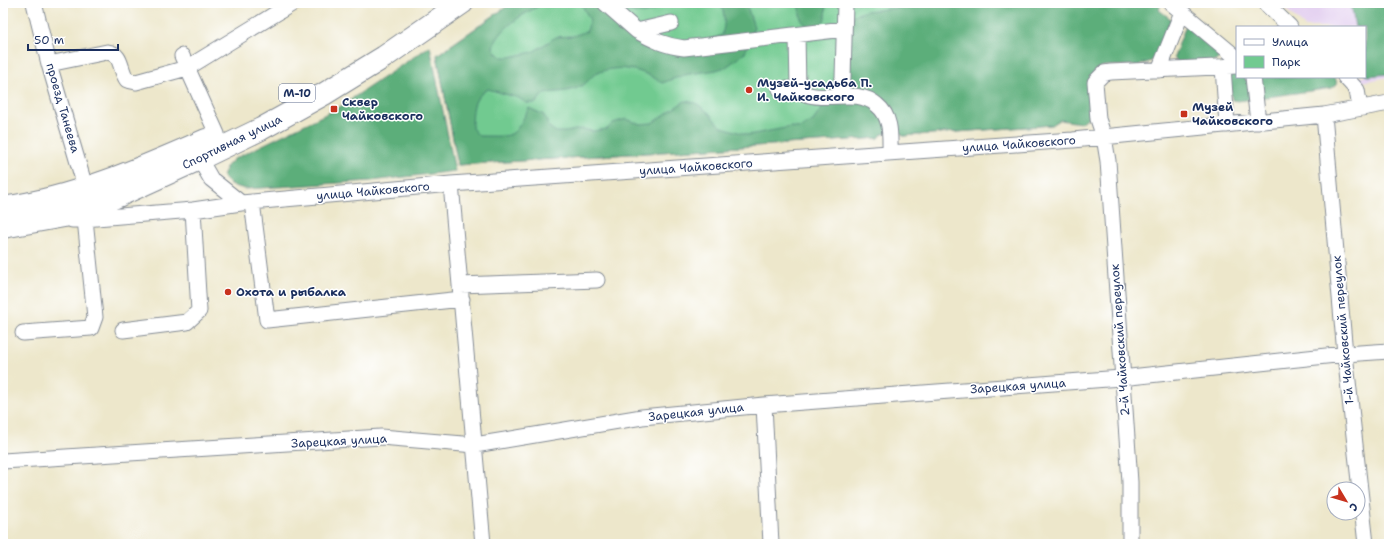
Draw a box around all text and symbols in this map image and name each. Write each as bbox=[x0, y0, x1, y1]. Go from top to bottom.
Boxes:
scale bar bbox=[28, 26, 118, 52]
legend bbox=[1236, 26, 1366, 78]
text: 50 m bbox=[34, 32, 64, 48]
text: Улица bbox=[1272, 34, 1309, 50]
text: Парк bbox=[1272, 54, 1301, 70]
street label: проезд Танеева bbox=[43, 61, 84, 155]
place label: Музей-усадьба П. И. Чайковского bbox=[757, 75, 872, 105]
road number: М-10 bbox=[279, 84, 315, 102]
marker: Музей-усадьба П. И. Чайковского bbox=[744, 85, 754, 95]
place label: Сквер Чайковского bbox=[342, 94, 423, 124]
place label: Музей Чайковского bbox=[1192, 99, 1273, 129]
marker: Сквер Чайковского bbox=[329, 104, 339, 114]
marker: Музей Чайковского bbox=[1179, 109, 1189, 119]
street label: Спортивная улица bbox=[179, 111, 285, 173]
street label: улица Чайковского bbox=[962, 132, 1076, 156]
street label: улица Чайковского bbox=[639, 155, 753, 179]
street label: улица Чайковского bbox=[316, 178, 430, 204]
street label: 1-й Чайковский переулок bbox=[1328, 254, 1357, 405]
street label: 2-й Чайковский переулок bbox=[1107, 263, 1133, 417]
place label: Охота и рыбалка bbox=[236, 284, 347, 300]
marker: Охота и рыбалка bbox=[223, 287, 233, 297]
street label: Зарецкая улица bbox=[970, 375, 1067, 397]
street label: Зарецкая улица bbox=[647, 399, 745, 425]
street label: Зарецкая улица bbox=[291, 430, 388, 452]
north arrow bbox=[1326, 481, 1366, 521]
text: С bbox=[1345, 500, 1361, 514]

